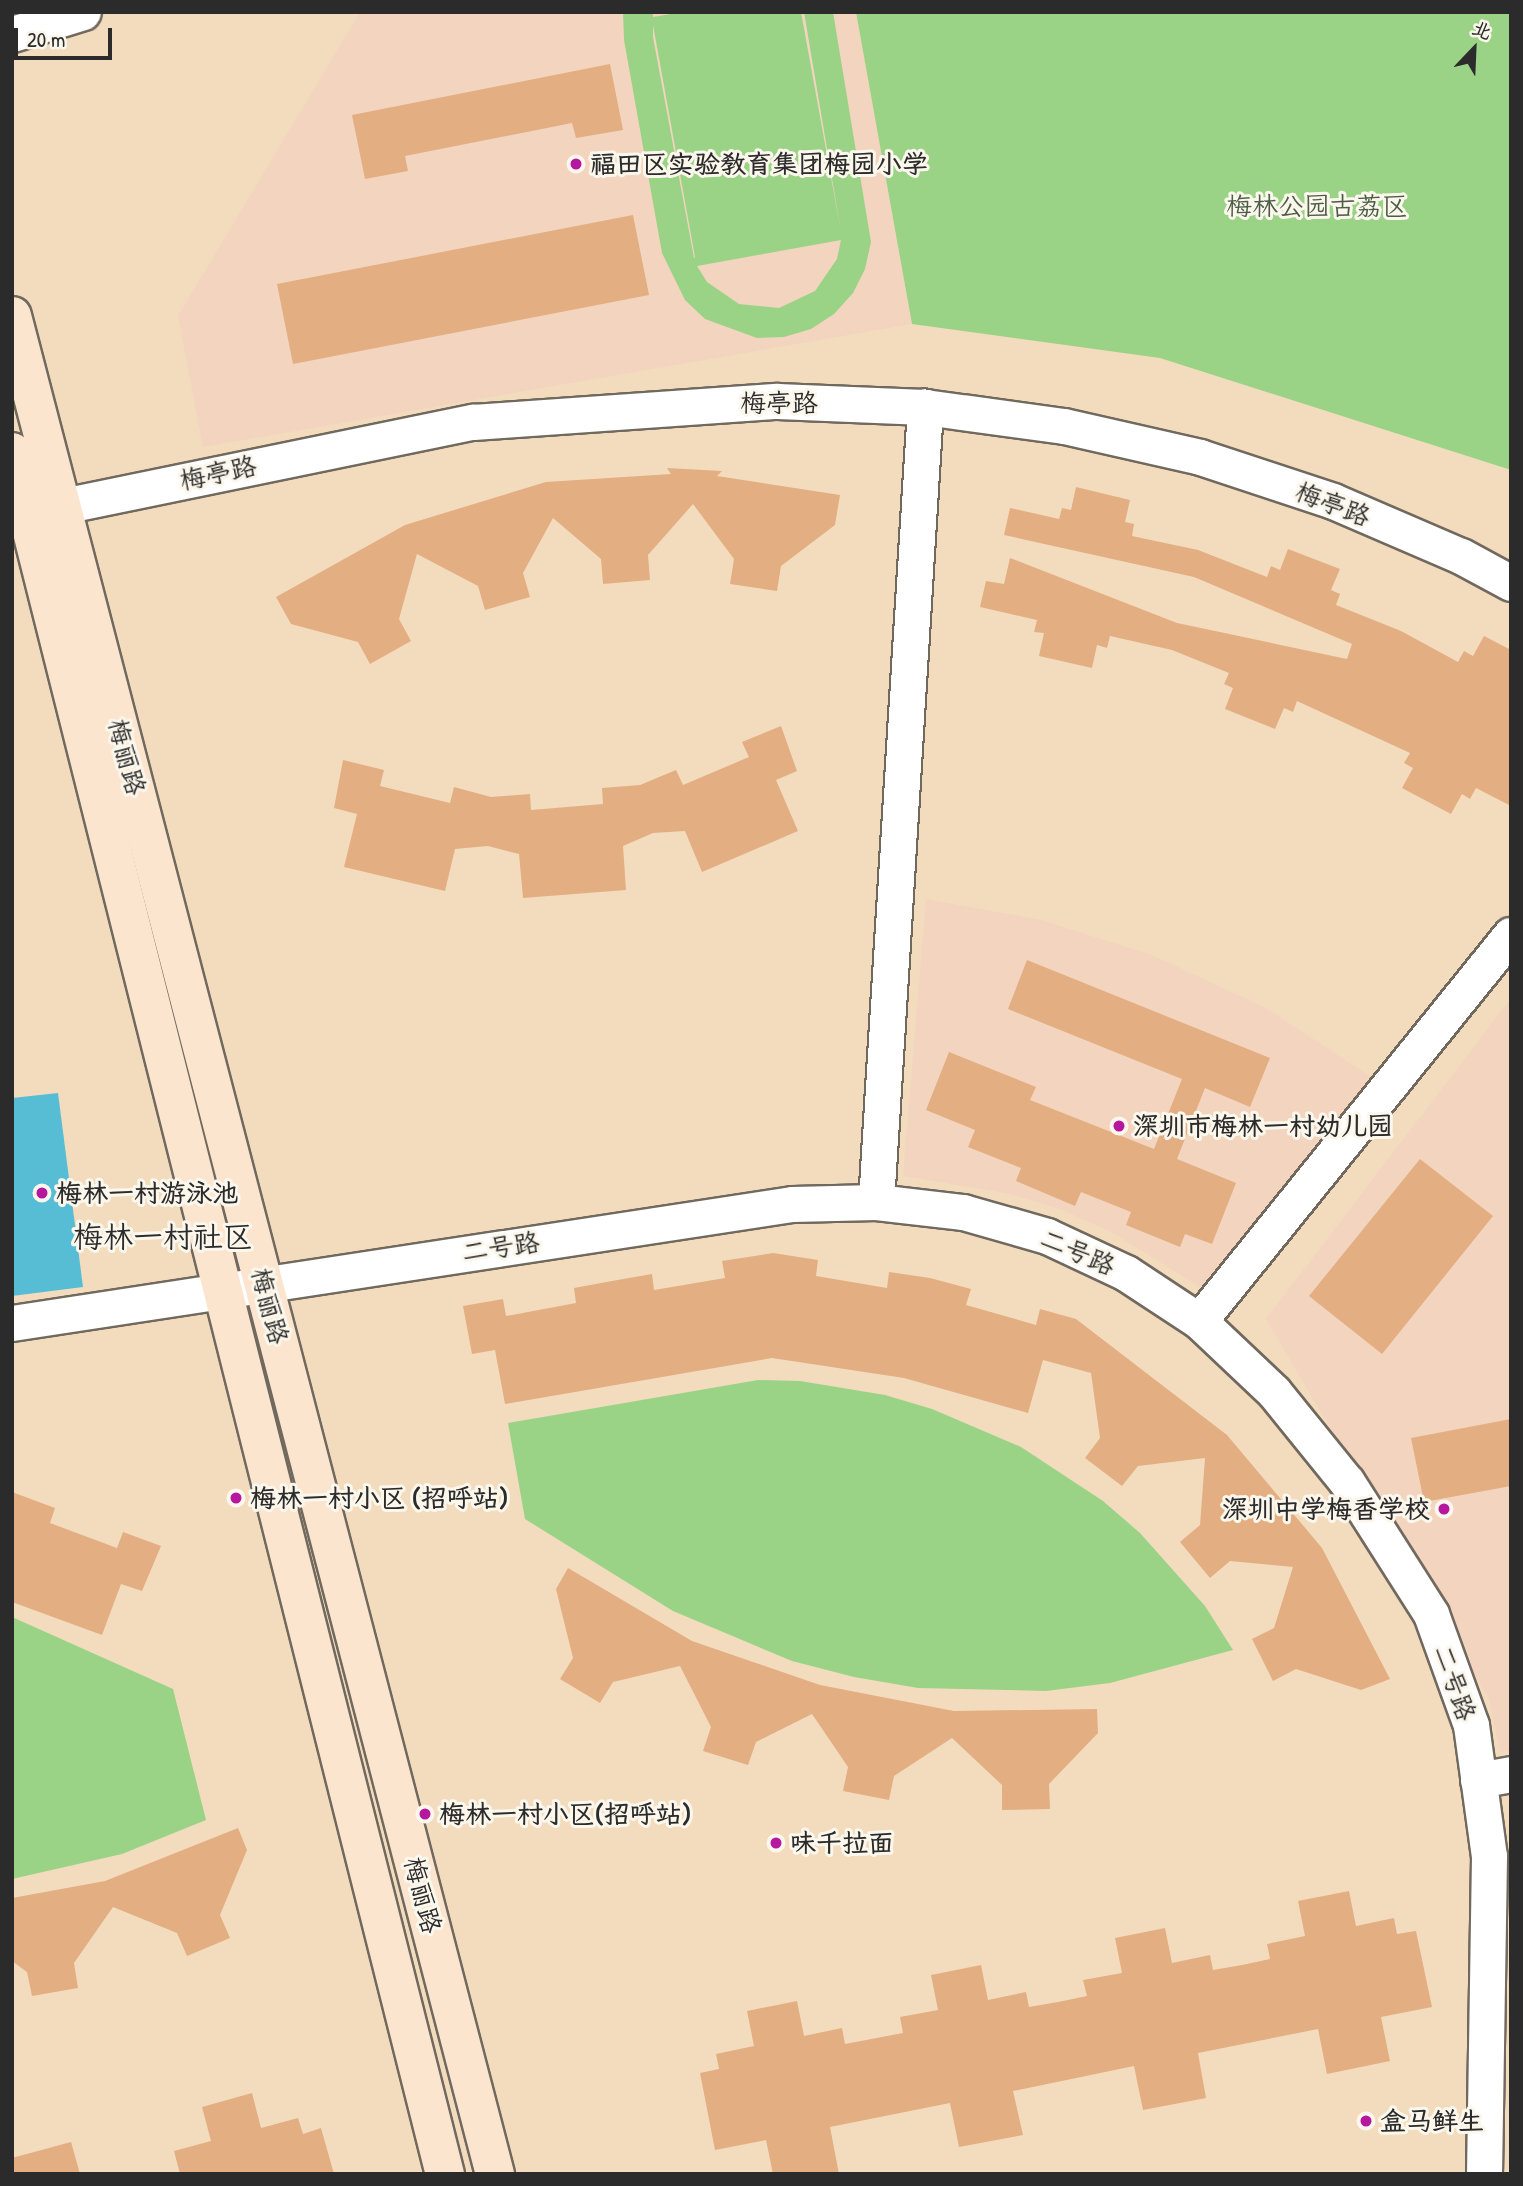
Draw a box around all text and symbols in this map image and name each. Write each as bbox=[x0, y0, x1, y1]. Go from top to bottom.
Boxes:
scale bar bbox=[18, 14, 116, 58]
north arrow bbox=[1439, 14, 1509, 84]
text: 北 bbox=[1468, 14, 1496, 45]
text: 20 m bbox=[27, 25, 65, 54]
place label: 福田区实验教育集团梅园小学 bbox=[590, 148, 928, 180]
marker: 福田区实验教育集团梅园小学 bbox=[568, 156, 584, 172]
park label: 梅林公园古荔区 bbox=[1226, 190, 1408, 222]
street label: 梅亭路 bbox=[740, 387, 818, 419]
street label: 梅亭路 bbox=[177, 450, 259, 496]
street label: 梅亭路 bbox=[1291, 475, 1375, 533]
street label: 梅丽路 bbox=[102, 715, 152, 799]
place label: 深圳市梅林一村幼儿园 bbox=[1133, 1110, 1393, 1142]
marker: 深圳市梅林一村幼儿园 bbox=[1111, 1118, 1127, 1134]
place label: 梅林一村游泳池 bbox=[56, 1177, 238, 1209]
marker: 梅林一村游泳池 bbox=[34, 1185, 50, 1201]
district label: 梅林一村社区 bbox=[73, 1218, 253, 1254]
street label: 二号路 bbox=[1036, 1222, 1120, 1282]
street label: 二号路 bbox=[460, 1226, 542, 1268]
street label: 梅丽路 bbox=[245, 1264, 295, 1348]
place label: 梅林一村小区 (招呼站) bbox=[250, 1482, 508, 1514]
marker: 梅林一村小区 (招呼站) bbox=[228, 1490, 244, 1506]
place label: 深圳中学梅香学校 bbox=[1222, 1493, 1430, 1525]
marker: 深圳中学梅香学校 bbox=[1436, 1501, 1452, 1517]
street label: 二号路 bbox=[1428, 1641, 1482, 1725]
place label: 梅林一村小区(招呼站) bbox=[439, 1798, 691, 1830]
marker: 梅林一村小区(招呼站) bbox=[417, 1806, 433, 1822]
place label: 味千拉面 bbox=[790, 1827, 894, 1859]
marker: 味千拉面 bbox=[768, 1835, 784, 1851]
street label: 梅丽路 bbox=[398, 1853, 448, 1937]
place label: 盒马鲜生 bbox=[1380, 2105, 1484, 2137]
marker: 盒马鲜生 bbox=[1358, 2113, 1374, 2129]

